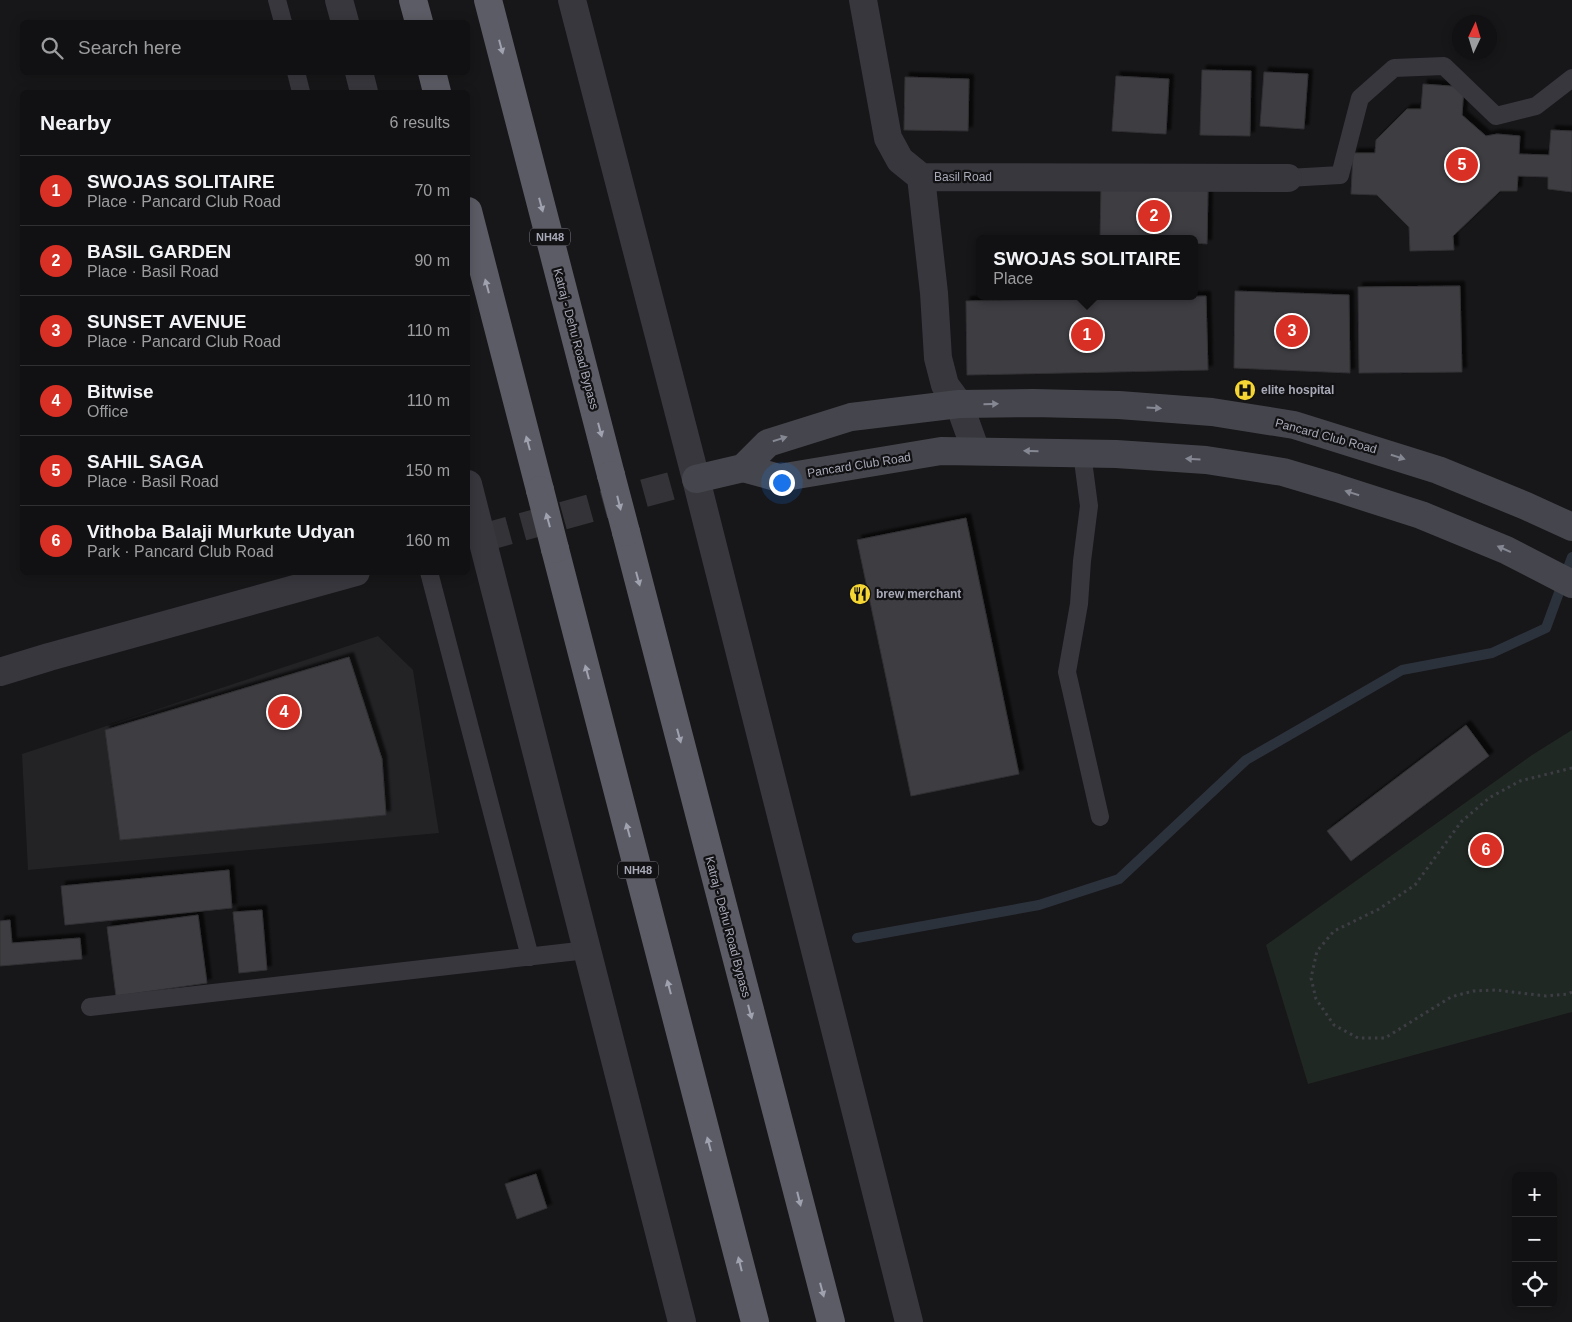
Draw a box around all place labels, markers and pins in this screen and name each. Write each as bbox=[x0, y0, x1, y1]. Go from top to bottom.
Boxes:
pin: 5 bbox=[1446, 146, 1478, 184]
pin: 2 bbox=[1138, 197, 1170, 235]
pin: 3 bbox=[1276, 312, 1308, 350]
pin: 1 bbox=[1071, 316, 1103, 354]
hospital icon: elite hospital bbox=[1233, 378, 1257, 402]
place label: elite hospital bbox=[1261, 383, 1334, 397]
restaurant icon: brew merchant bbox=[848, 582, 872, 606]
place label: brew merchant bbox=[876, 587, 961, 601]
pin: 4 bbox=[268, 693, 300, 731]
pin: 6 bbox=[1470, 831, 1502, 869]

